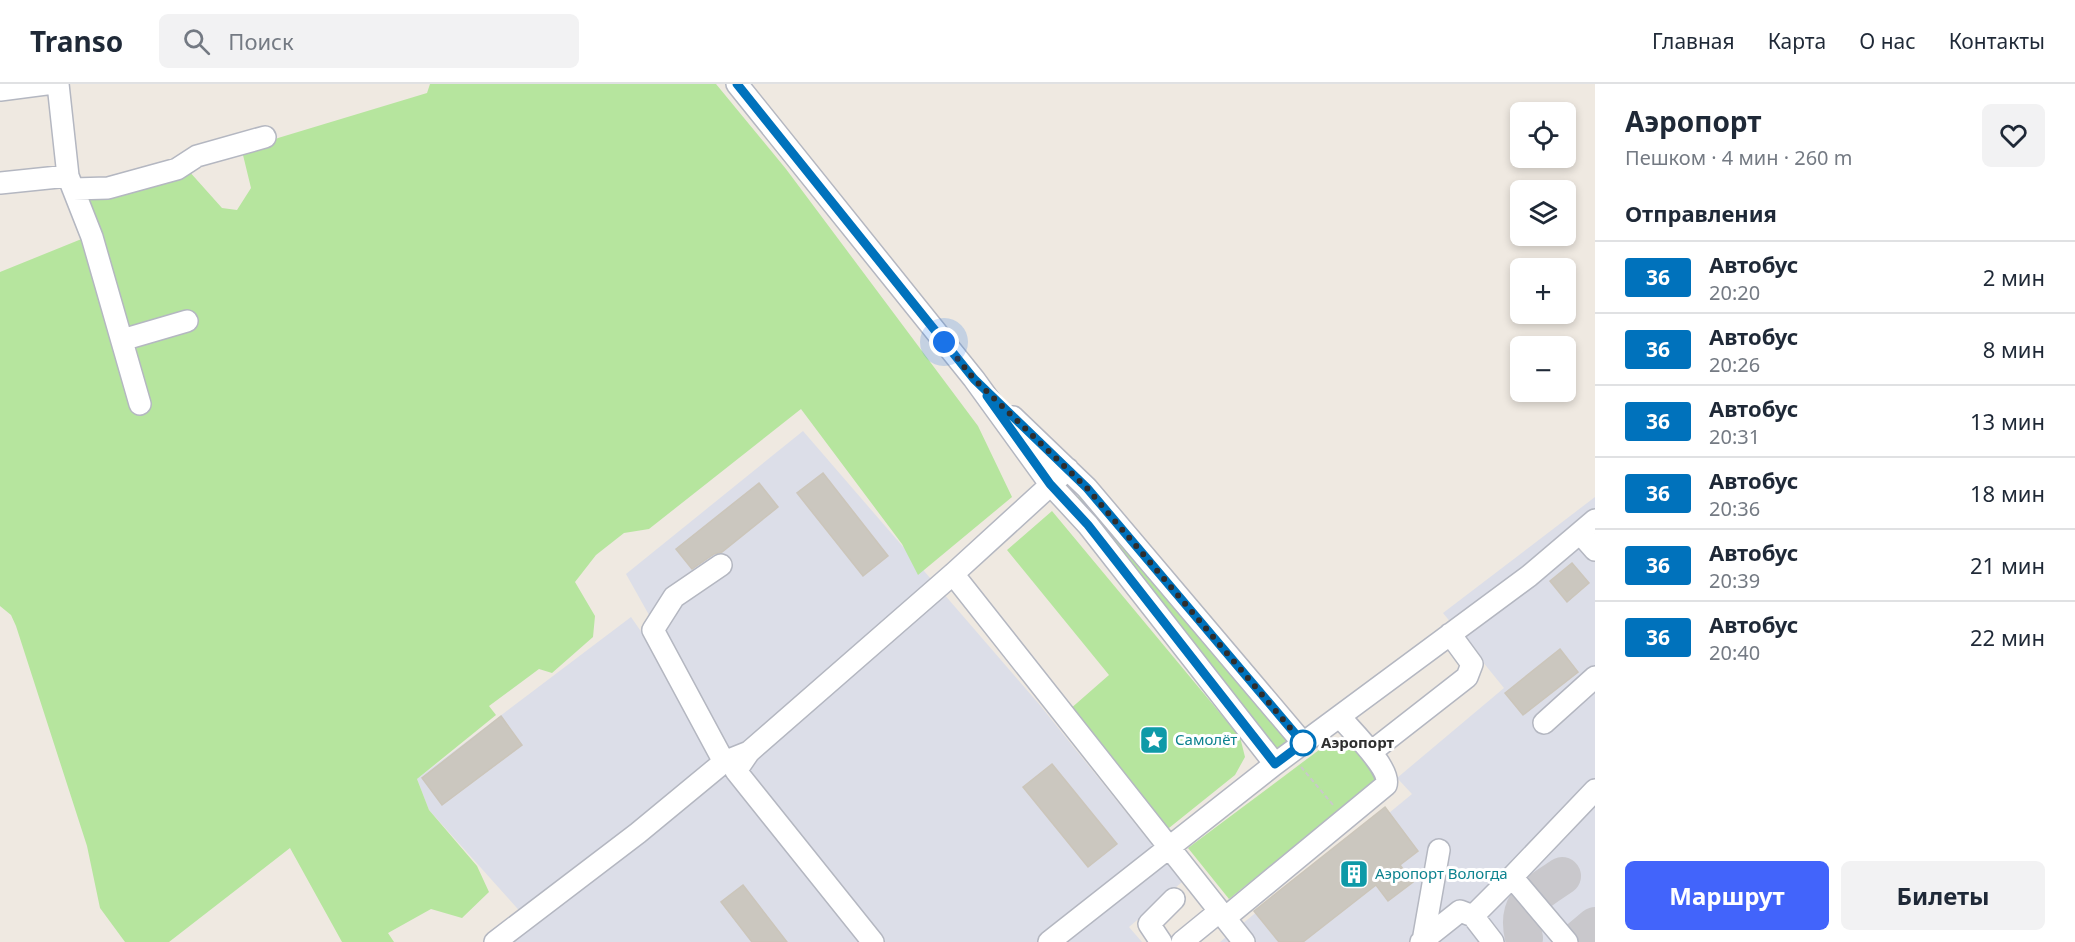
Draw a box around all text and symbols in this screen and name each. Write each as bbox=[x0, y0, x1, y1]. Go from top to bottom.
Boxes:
search box bbox=[159, 14, 579, 68]
text: Transo bbox=[30, 22, 123, 60]
icon: search bbox=[180, 25, 213, 58]
text: Поиск bbox=[228, 26, 294, 56]
text: Главная bbox=[1652, 27, 1735, 55]
text: Карта bbox=[1768, 27, 1826, 55]
text: О нас bbox=[1859, 27, 1916, 55]
text: Контакты bbox=[1949, 27, 2045, 55]
map controls bbox=[1510, 102, 1576, 402]
button: locate bbox=[1510, 102, 1576, 168]
text: Аэропорт bbox=[1625, 102, 1761, 140]
button: heart bbox=[1982, 104, 2045, 167]
text: Пешком · 4 мин · 260 m bbox=[1625, 144, 1852, 171]
button: layers bbox=[1510, 180, 1576, 246]
text: Отправления bbox=[1625, 198, 1777, 228]
text: Автобус bbox=[1709, 249, 1798, 279]
button: + bbox=[1510, 258, 1576, 324]
text: 2 мин bbox=[1983, 262, 2045, 292]
text: 36 bbox=[1646, 263, 1670, 291]
text: 20:20 bbox=[1709, 279, 1760, 306]
text: Автобус bbox=[1709, 321, 1798, 351]
your location bbox=[929, 327, 959, 357]
text: 8 мин bbox=[1983, 334, 2045, 364]
text: 36 bbox=[1646, 335, 1670, 363]
button: − bbox=[1510, 336, 1576, 402]
text: 20:26 bbox=[1709, 351, 1760, 378]
text: Автобус bbox=[1709, 393, 1798, 423]
text: 13 мин bbox=[1970, 406, 2045, 436]
text: 36 bbox=[1646, 407, 1670, 435]
text: 20:31 bbox=[1709, 423, 1760, 450]
text: Автобус bbox=[1709, 465, 1798, 495]
text: 18 мин bbox=[1970, 478, 2045, 508]
text: 36 bbox=[1646, 479, 1670, 507]
text: 20:36 bbox=[1709, 495, 1760, 522]
text: Автобус bbox=[1709, 537, 1798, 567]
text: 21 мин bbox=[1970, 550, 2045, 580]
text: 36 bbox=[1646, 551, 1670, 579]
text: 20:39 bbox=[1709, 567, 1760, 594]
text: Автобус bbox=[1709, 609, 1798, 639]
text: 22 мин bbox=[1970, 622, 2045, 652]
text: 36 bbox=[1646, 623, 1670, 651]
text: 20:40 bbox=[1709, 639, 1760, 666]
place icon: Самолёт bbox=[1138, 724, 1170, 756]
place label: Самолёт bbox=[1175, 729, 1237, 749]
marker: Аэропорт bbox=[1290, 730, 1316, 756]
place label: Аэропорт bbox=[1321, 732, 1395, 752]
building icon: Аэропорт Вологда bbox=[1338, 858, 1370, 890]
button: Маршрут bbox=[1625, 861, 1829, 930]
button: Билеты bbox=[1841, 861, 2045, 930]
place label: Аэропорт Вологда bbox=[1375, 863, 1508, 883]

